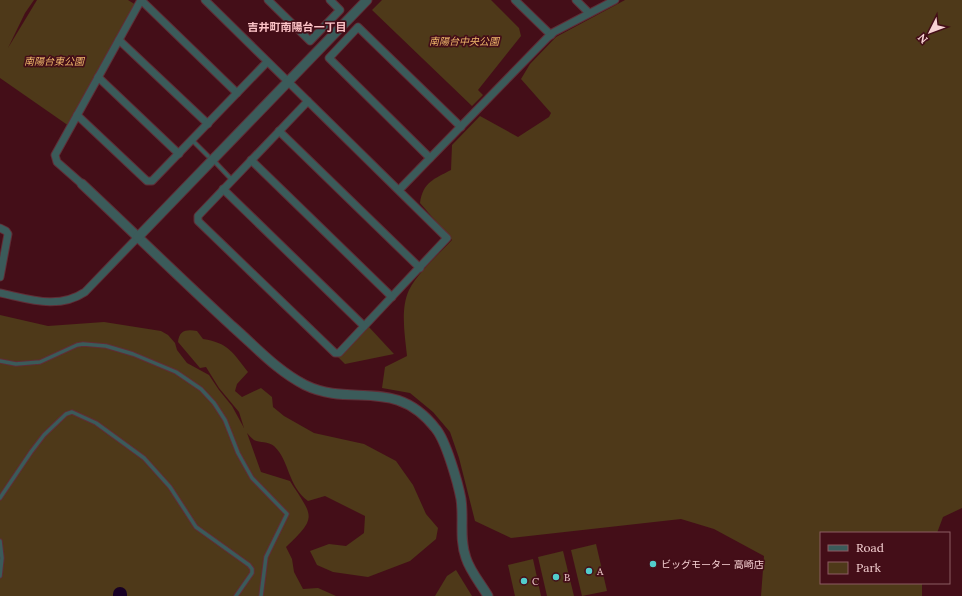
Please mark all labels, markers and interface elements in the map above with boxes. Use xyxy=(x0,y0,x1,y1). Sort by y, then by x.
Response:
north arrow xyxy=(910,12,950,52)
district label: 吉井町南陽台一丁目 xyxy=(248,20,347,34)
text: N xyxy=(914,30,931,47)
park label: 南陽台中央公園 xyxy=(429,35,501,48)
park label: 南陽台東公園 xyxy=(24,55,86,68)
legend xyxy=(820,532,950,584)
text: Road xyxy=(856,540,884,555)
place label: ビッグモーター 高崎店 xyxy=(661,558,764,571)
marker: ビッグモーター 高崎店 xyxy=(648,559,658,569)
text: Park xyxy=(856,560,882,575)
place label: A xyxy=(596,565,604,578)
marker: A xyxy=(584,566,594,576)
place label: B xyxy=(564,571,570,584)
marker: B xyxy=(551,572,561,582)
place label: C xyxy=(532,575,539,588)
marker: C xyxy=(519,576,529,586)

